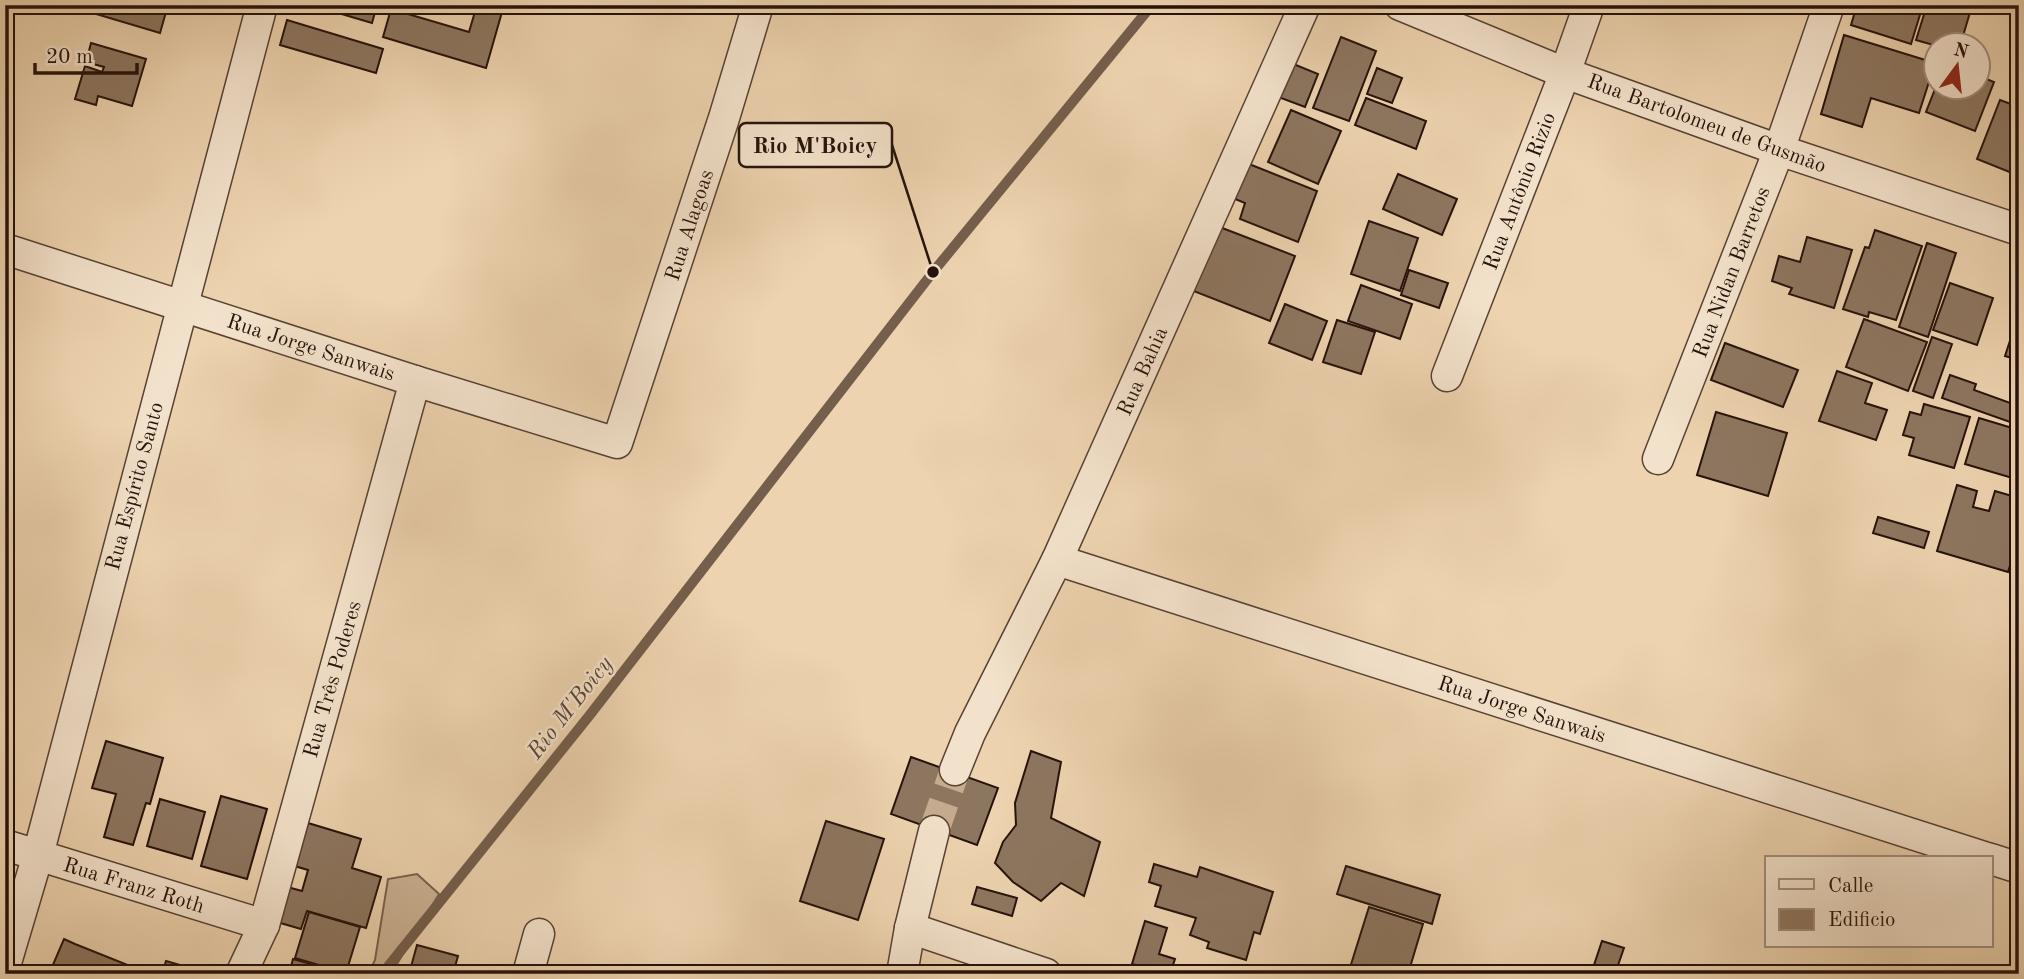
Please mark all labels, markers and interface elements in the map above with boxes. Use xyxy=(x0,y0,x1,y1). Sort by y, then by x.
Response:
scale bar xyxy=(35,32,136,76)
north arrow xyxy=(1923,32,1993,102)
text: N xyxy=(1951,41,1971,63)
text: 20 m xyxy=(46,47,93,68)
street label: Rua Bartolomeu de Gusmão xyxy=(1584,71,1829,177)
street label: Rua Antônio Rizio xyxy=(1481,110,1560,273)
callout: Rio M'Boicy xyxy=(739,123,892,167)
text: Rio M'Boicy xyxy=(752,135,878,158)
street label: Rua Alagoas xyxy=(663,167,718,284)
street label: Rua Nidan Barretos xyxy=(1690,184,1775,361)
street label: Rua Jorge Sanwais xyxy=(224,311,397,385)
street label: Rua Bahia xyxy=(1114,324,1172,419)
street label: Rua Espírito Santo xyxy=(103,400,168,573)
street label: Rua Três Poderes xyxy=(301,598,366,760)
water label: Rio M'Boicy xyxy=(523,652,618,765)
street label: Rua Jorge Sanwais xyxy=(1435,673,1608,747)
street label: Rua Franz Roth xyxy=(61,855,207,918)
legend xyxy=(1765,856,1993,948)
text: Calle xyxy=(1828,876,1873,897)
text: Edificio xyxy=(1828,910,1896,931)

